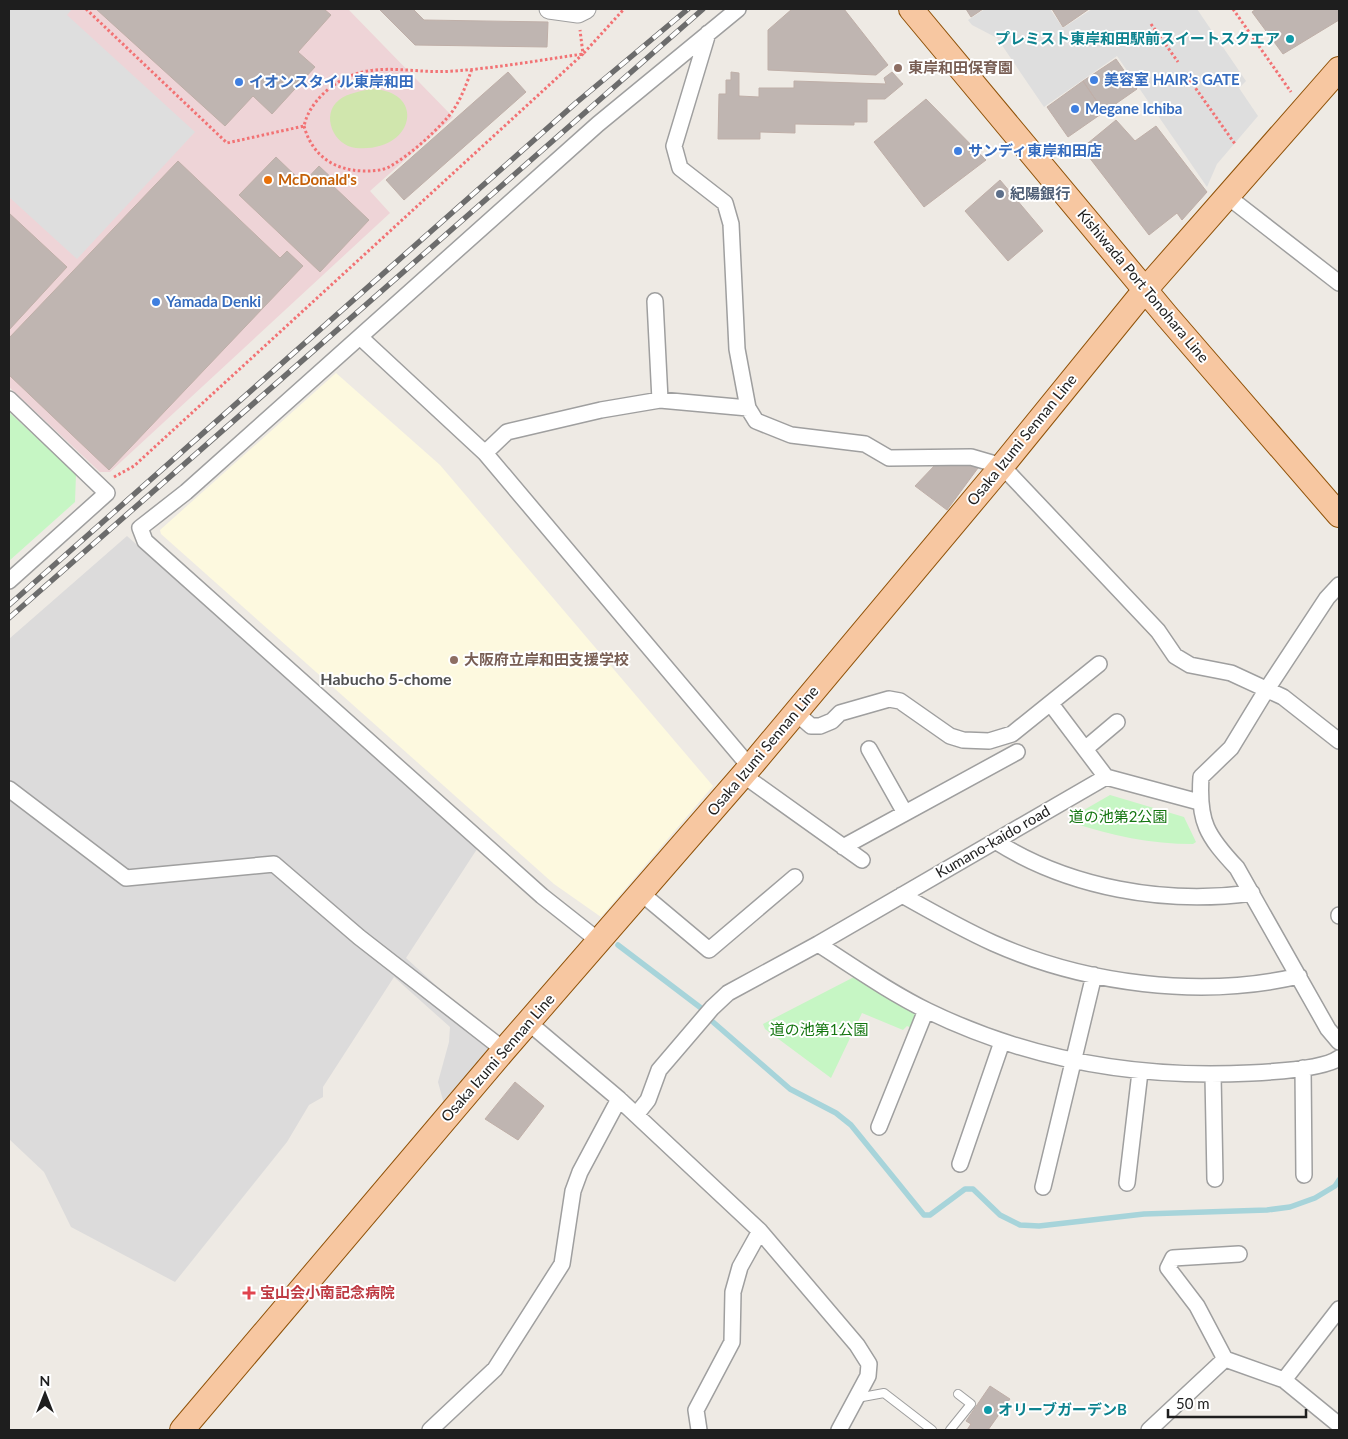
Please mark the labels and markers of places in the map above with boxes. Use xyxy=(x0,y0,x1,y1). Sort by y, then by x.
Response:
place label: プレミスト東岸和田駅前スイートスクエア xyxy=(995,29,1280,47)
marker: プレミスト東岸和田駅前スイートスクエア xyxy=(1284,33,1296,45)
place label: 東岸和田保育園 xyxy=(908,58,1013,76)
marker: 東岸和田保育園 xyxy=(892,62,904,74)
place label: 美容室 HAIR’s GATE xyxy=(1104,70,1240,88)
place label: イオンスタイル東岸和田 xyxy=(249,72,414,90)
marker: 美容室 HAIR’s GATE xyxy=(1088,74,1100,86)
marker: イオンスタイル東岸和田 xyxy=(233,76,245,88)
place label: Megane Ichiba xyxy=(1085,99,1182,117)
marker: Megane Ichiba xyxy=(1069,103,1081,115)
place label: サンディ東岸和田店 xyxy=(968,141,1102,159)
marker: サンディ東岸和田店 xyxy=(952,145,964,157)
place label: McDonald's xyxy=(278,170,357,188)
marker: McDonald's xyxy=(262,174,274,186)
place label: 紀陽銀行 xyxy=(1010,184,1070,202)
marker: 紀陽銀行 xyxy=(994,188,1006,200)
place label: Yamada Denki xyxy=(165,292,261,310)
marker: Yamada Denki xyxy=(150,296,162,308)
place label: 大阪府立岸和田支援学校 xyxy=(464,650,629,668)
marker: 大阪府立岸和田支援学校 xyxy=(448,654,460,666)
place label: 宝山会小南記念病院 xyxy=(260,1283,395,1301)
marker: 宝山会小南記念病院 xyxy=(242,1286,256,1300)
place label: オリーブガーデンB xyxy=(998,1400,1127,1418)
marker: オリーブガーデンB xyxy=(982,1404,994,1416)

